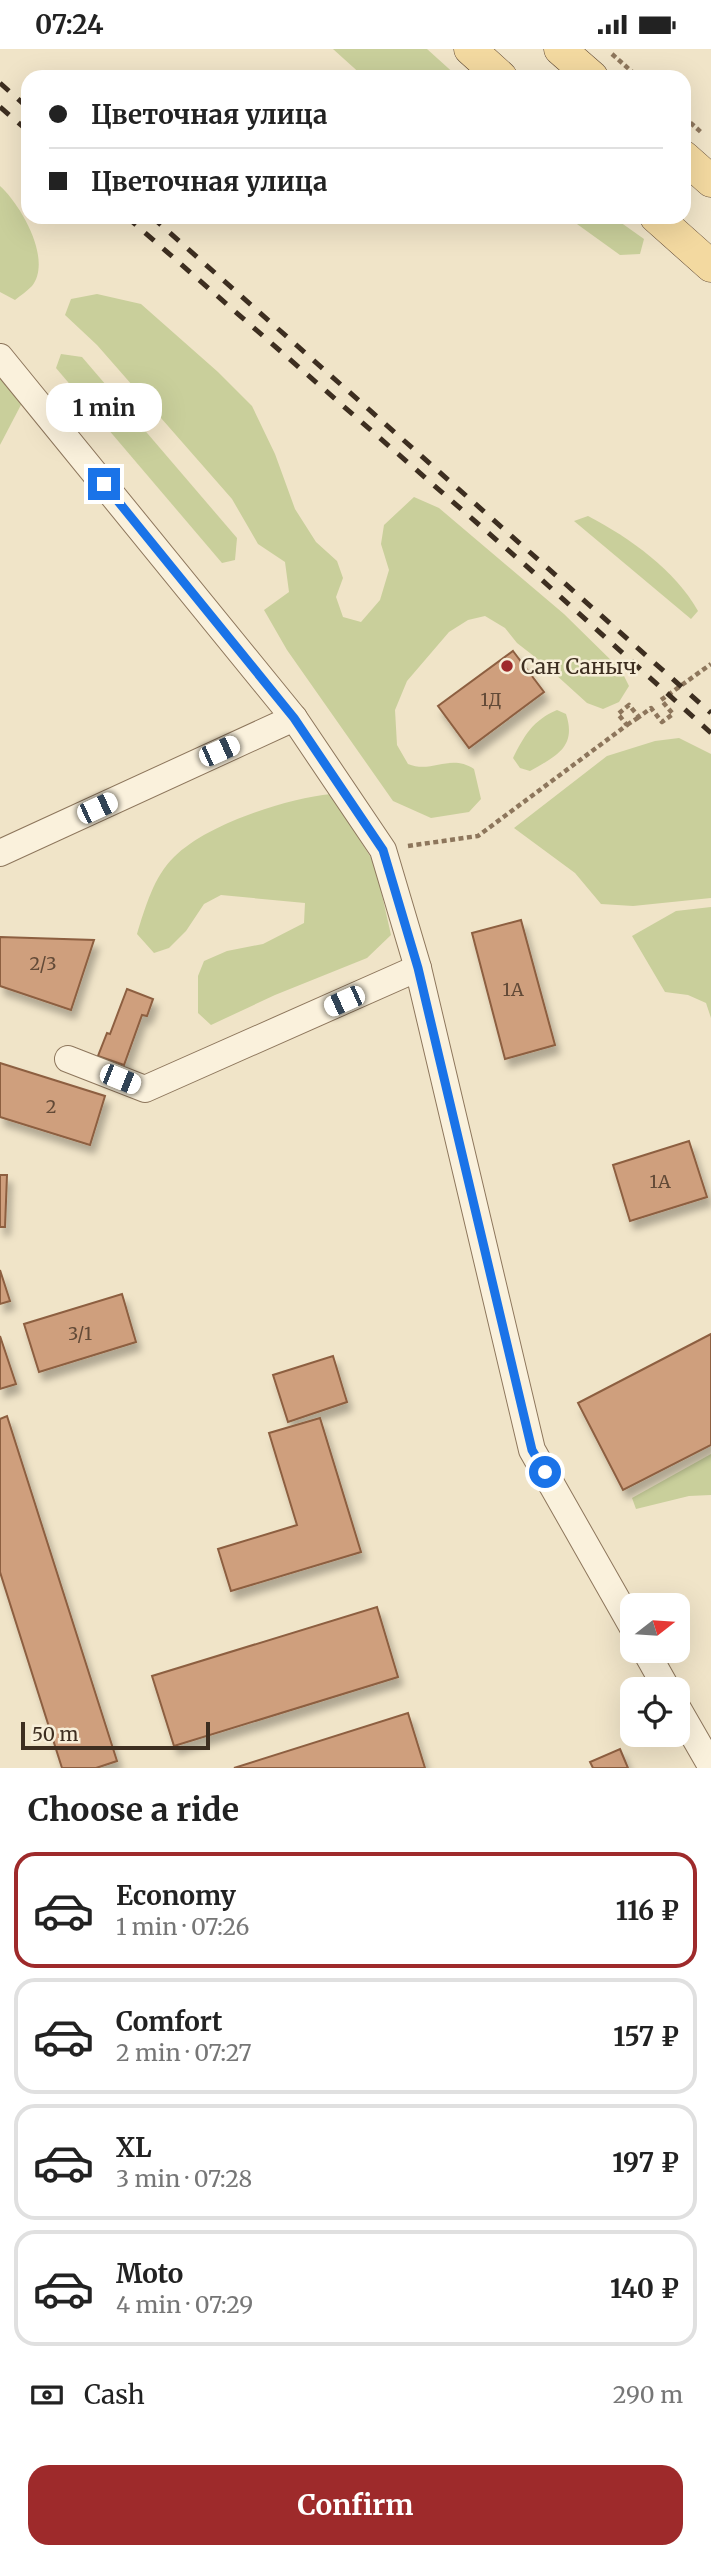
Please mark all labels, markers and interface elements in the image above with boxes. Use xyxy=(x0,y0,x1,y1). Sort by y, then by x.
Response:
text: 07:24 xyxy=(35,8,104,41)
text: Цветочная улица xyxy=(91,98,328,131)
text: Цветочная улица xyxy=(91,165,328,198)
callout: 1 min xyxy=(46,383,162,431)
text: 1 min xyxy=(73,393,135,422)
route end xyxy=(88,468,120,500)
place label: Сан Саныч xyxy=(521,653,636,680)
marker: Сан Саныч xyxy=(499,658,515,674)
house number: 1Д xyxy=(480,688,502,711)
car xyxy=(196,733,243,769)
car xyxy=(74,790,121,826)
house number: 2/3 xyxy=(29,952,57,975)
house number: 1А xyxy=(502,978,524,1001)
car xyxy=(321,983,368,1019)
car xyxy=(97,1061,144,1097)
house number: 2 xyxy=(46,1095,56,1118)
house number: 1А xyxy=(649,1170,671,1193)
house number: 3/1 xyxy=(68,1322,92,1345)
route start xyxy=(529,1456,561,1488)
north arrow xyxy=(620,1593,690,1663)
map controls xyxy=(620,1593,690,1747)
button: locate xyxy=(620,1677,690,1747)
scale bar xyxy=(21,1719,210,1751)
text: 50 m xyxy=(32,1722,78,1746)
text: Choose a ride xyxy=(28,1790,239,1830)
icon: car xyxy=(32,1879,95,1942)
text: Economy xyxy=(116,1879,236,1912)
text: 116 ₽ xyxy=(616,1894,679,1927)
text: 1 min · 07:26 xyxy=(116,1912,250,1941)
icon: car xyxy=(32,2005,95,2068)
text: Comfort xyxy=(116,2005,222,2038)
text: 157 ₽ xyxy=(613,2020,679,2053)
text: 2 min · 07:27 xyxy=(116,2038,252,2067)
icon: car xyxy=(32,2131,95,2194)
text: XL xyxy=(116,2131,152,2164)
text: 197 ₽ xyxy=(612,2146,679,2179)
text: 3 min · 07:28 xyxy=(116,2164,252,2193)
icon: car xyxy=(32,2257,95,2320)
text: Moto xyxy=(116,2257,183,2290)
text: 140 ₽ xyxy=(610,2272,679,2305)
text: 4 min · 07:29 xyxy=(116,2290,253,2319)
icon: cash xyxy=(28,2376,66,2414)
text: Cash xyxy=(84,2378,145,2411)
text: 290 m xyxy=(613,2380,683,2409)
button: Confirm xyxy=(28,2465,683,2545)

